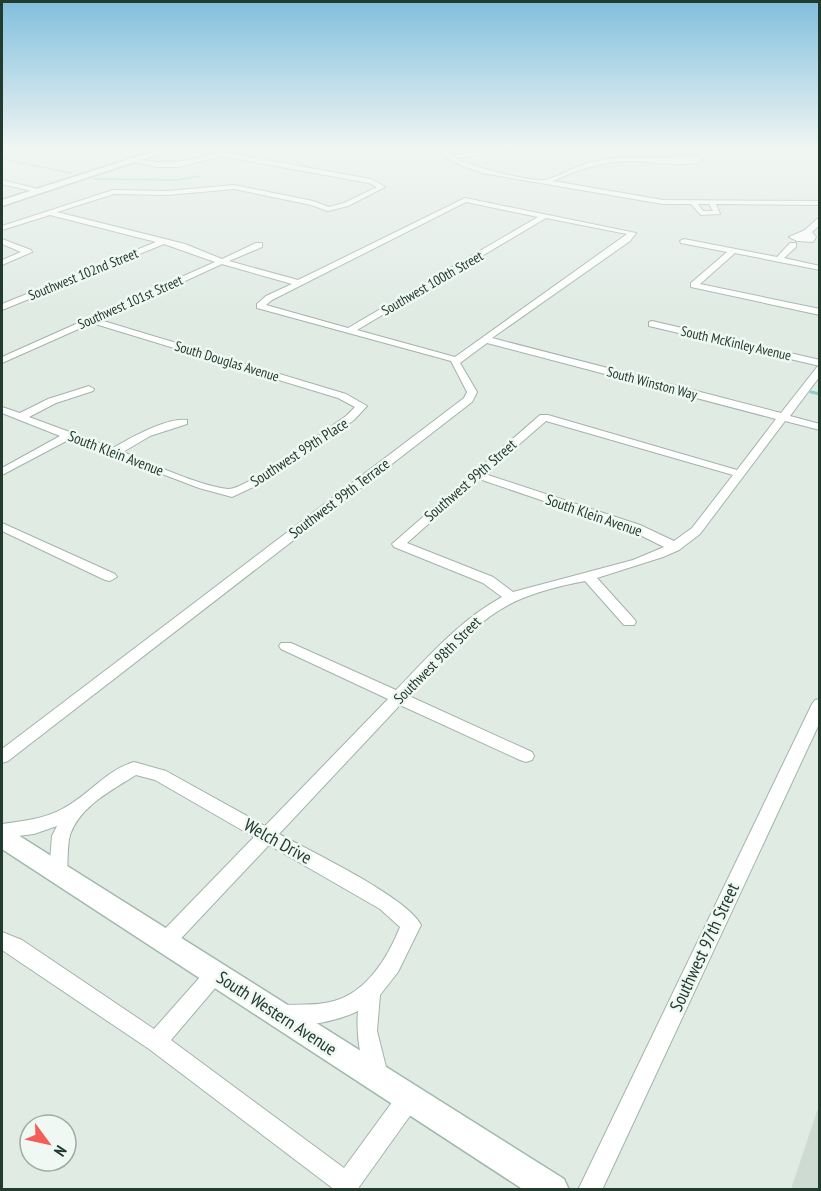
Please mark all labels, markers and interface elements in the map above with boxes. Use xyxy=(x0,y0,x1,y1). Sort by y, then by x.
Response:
street label: Southwest 102nd Street xyxy=(26,244,141,304)
street label: Southwest 100th Street xyxy=(378,247,486,319)
street label: Southwest 101st Street xyxy=(75,271,185,333)
street label: South McKinley Avenue xyxy=(679,322,793,364)
street label: South Douglas Avenue xyxy=(173,337,282,385)
street label: South Winston Way xyxy=(605,362,700,404)
street label: Southwest 99th Place xyxy=(247,413,351,491)
street label: South Klein Avenue xyxy=(65,426,167,480)
street label: Southwest 99th Street xyxy=(420,435,520,525)
street label: Southwest 99th Terrace xyxy=(285,454,393,542)
street label: South Klein Avenue xyxy=(543,490,645,540)
street label: Southwest 98th Street xyxy=(389,612,485,708)
street label: Welch Drive xyxy=(240,813,316,869)
street label: Southwest 97th Street xyxy=(664,879,744,1015)
street label: South Western Avenue xyxy=(213,966,341,1060)
north arrow xyxy=(18,1113,78,1173)
text: N xyxy=(50,1142,71,1160)

